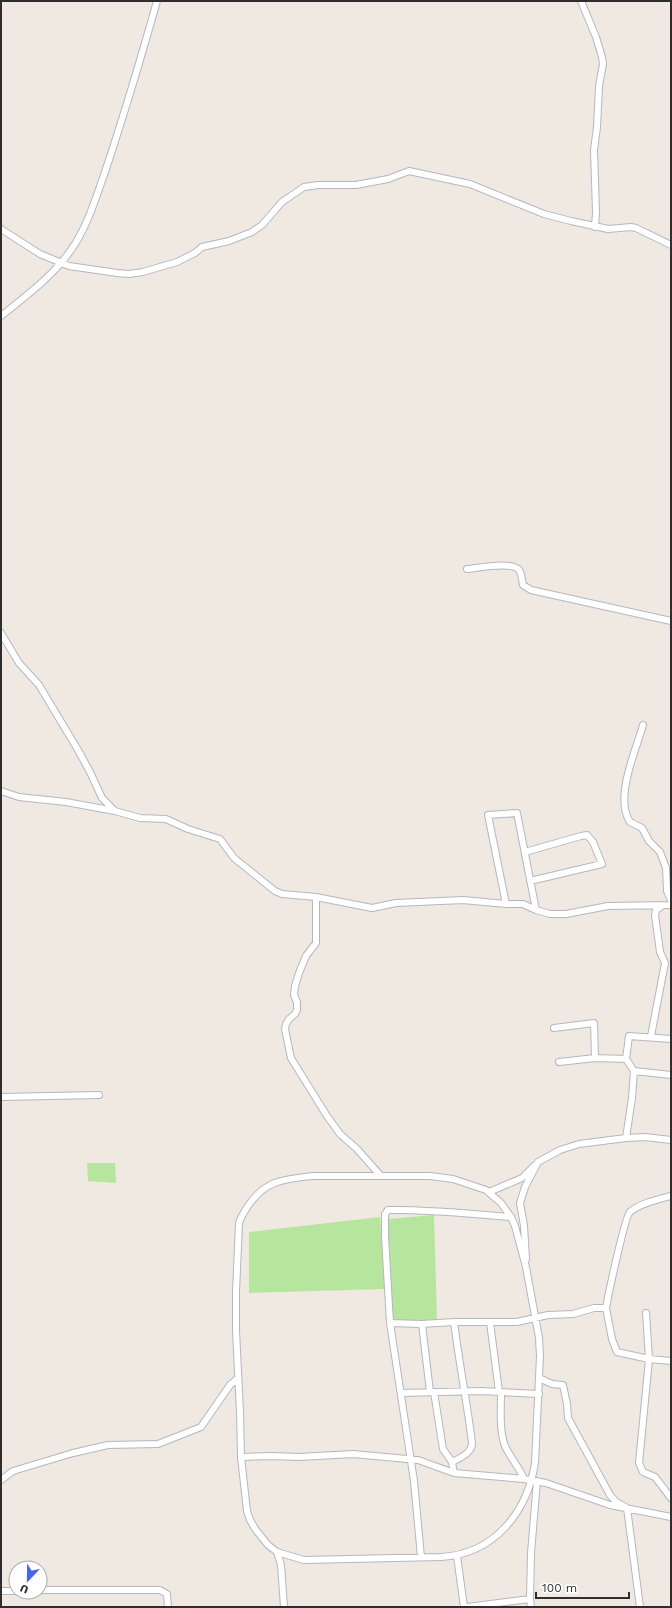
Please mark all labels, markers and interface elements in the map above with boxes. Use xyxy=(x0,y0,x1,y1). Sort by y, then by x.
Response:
north arrow xyxy=(8,1560,48,1600)
scale bar xyxy=(536,1574,629,1600)
text: U xyxy=(18,1581,30,1596)
text: 100 m xyxy=(542,1581,577,1595)

